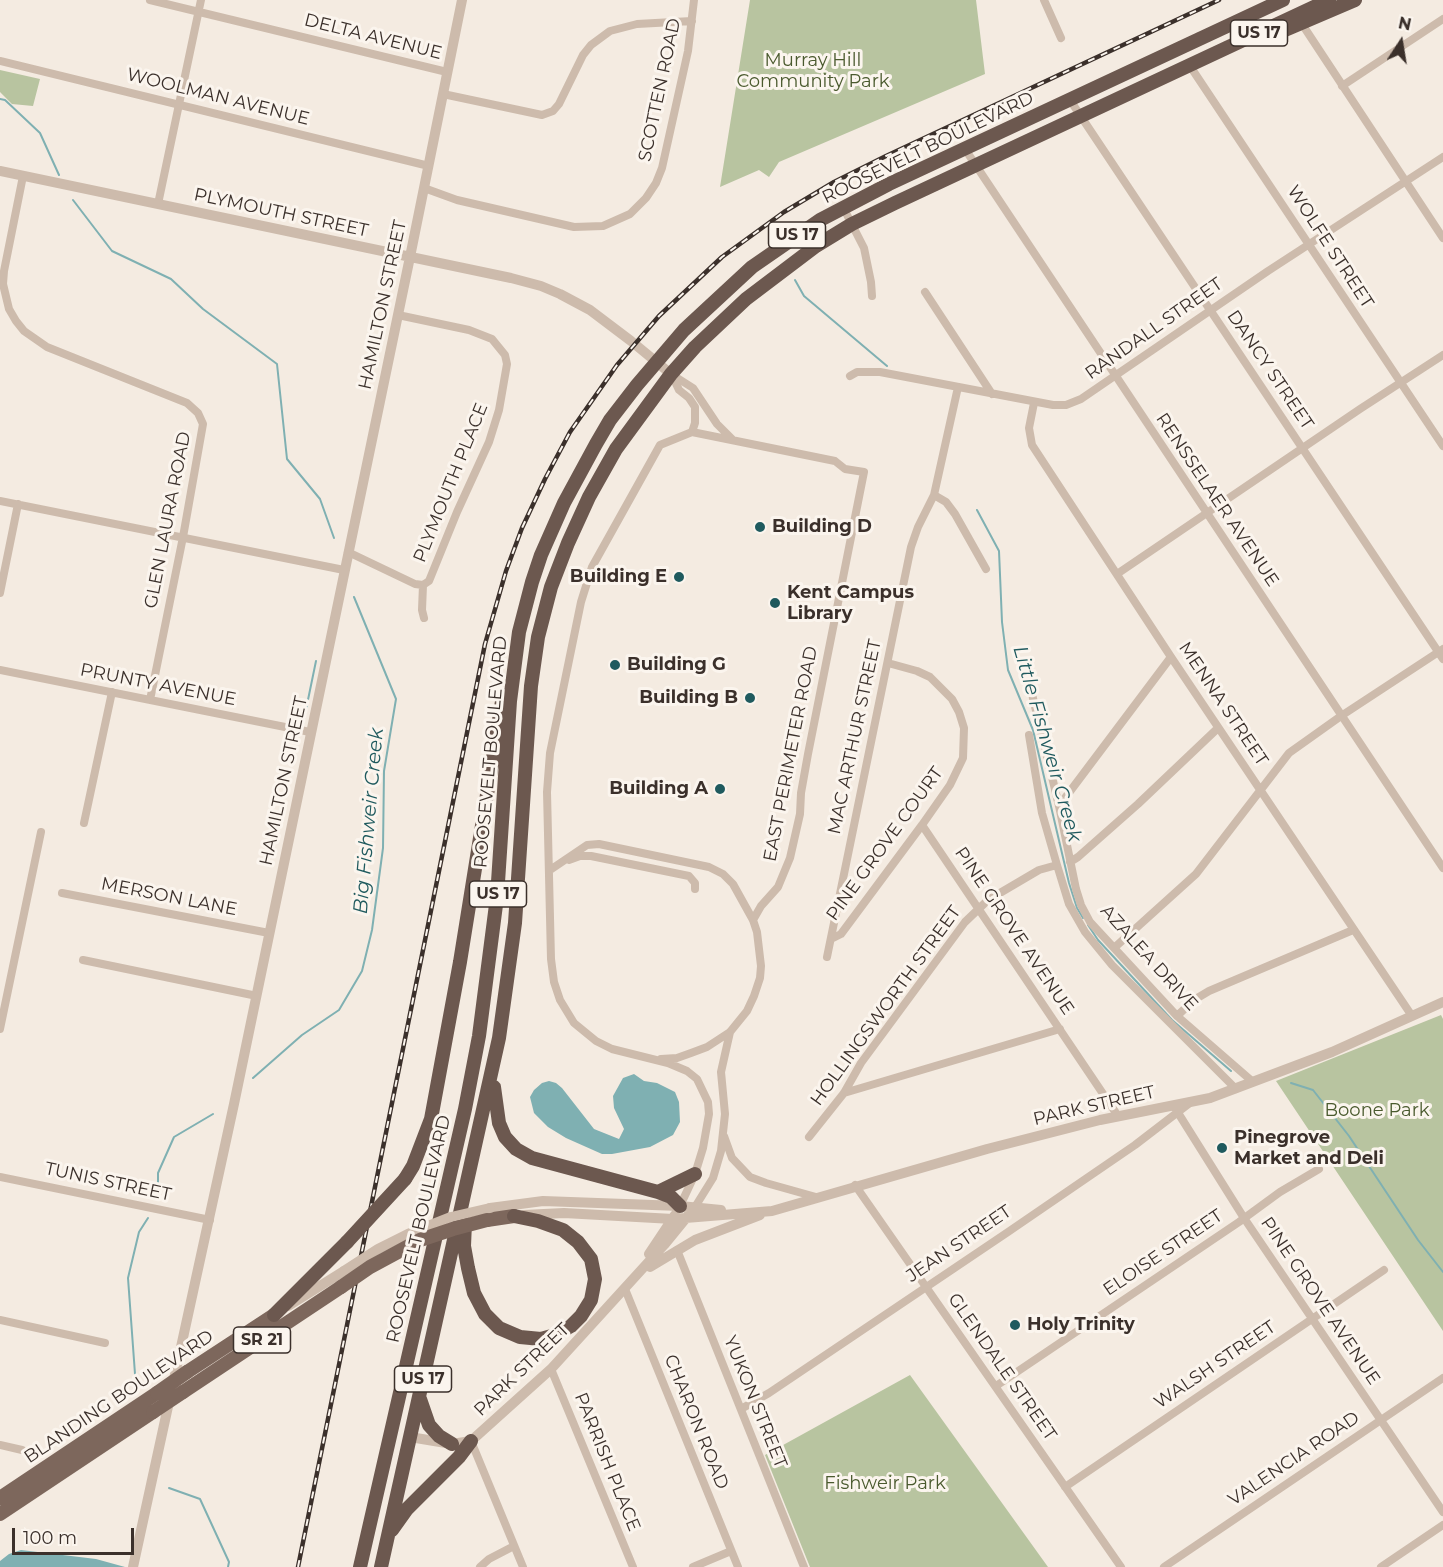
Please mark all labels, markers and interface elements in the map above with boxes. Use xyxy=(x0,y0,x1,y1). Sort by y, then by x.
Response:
street label: DELTA AVENUE xyxy=(302,9,444,65)
north arrow xyxy=(1371,12,1431,72)
text: N xyxy=(1397,13,1413,35)
street label: SCOTTEN ROAD xyxy=(634,16,686,164)
road number: US 17 xyxy=(1230,20,1288,46)
park label: Murray Hill Community Park xyxy=(736,50,890,92)
street label: WOOLMAN AVENUE xyxy=(124,64,312,130)
street label: ROOSEVELT BOULEVARD xyxy=(819,87,1037,209)
street label: WOLFE STREET xyxy=(1282,182,1378,312)
street label: PLYMOUTH STREET xyxy=(192,184,370,242)
street label: HAMILTON STREET xyxy=(354,218,412,392)
road number: US 17 xyxy=(768,222,826,248)
street label: RANDALL STREET xyxy=(1081,273,1227,385)
street label: DANCY STREET xyxy=(1222,306,1318,434)
street label: PLYMOUTH PLACE xyxy=(409,400,493,566)
street label: RENSSELAER AVENUE xyxy=(1151,409,1283,591)
street label: GLEN LAURA ROAD xyxy=(140,430,196,610)
place label: Building D xyxy=(772,516,872,538)
marker: Building D xyxy=(753,520,767,534)
place label: Building E xyxy=(570,566,667,588)
marker: Building E xyxy=(672,570,686,584)
place label: Kent Campus Library xyxy=(787,582,914,624)
marker: Kent Campus Library xyxy=(768,596,782,610)
street label: ROOSEVELT BOULEVARD xyxy=(470,635,512,869)
street label: MAC ARTHUR STREET xyxy=(824,638,886,836)
street label: MENNA STREET xyxy=(1174,638,1272,770)
water label: Little Fishweir Creek xyxy=(1007,643,1087,845)
street label: EAST PERIMETER ROAD xyxy=(759,644,823,864)
place label: Building G xyxy=(627,654,726,676)
marker: Building G xyxy=(608,658,622,672)
street label: PRUNTY AVENUE xyxy=(78,659,238,711)
place label: Building B xyxy=(639,687,738,709)
marker: Building B xyxy=(743,691,757,705)
street label: HAMILTON STREET xyxy=(255,694,313,868)
water label: Big Fishweir Creek xyxy=(349,727,389,915)
street label: PINE GROVE COURT xyxy=(822,763,948,925)
place label: Building A xyxy=(609,778,708,800)
marker: Building A xyxy=(713,782,727,796)
street label: PINE GROVE AVENUE xyxy=(950,843,1078,1019)
street label: MERSON LANE xyxy=(99,873,239,921)
road number: US 17 xyxy=(470,881,526,907)
street label: AZALEA DRIVE xyxy=(1096,901,1202,1015)
street label: HOLLINGSWORTH STREET xyxy=(806,902,966,1110)
street label: PARK STREET xyxy=(1031,1082,1157,1130)
park label: Boone Park xyxy=(1324,1100,1430,1122)
street label: ROOSEVELT BOULEVARD xyxy=(382,1113,456,1345)
place label: Pinegrove Market and Deli xyxy=(1234,1127,1384,1170)
marker: Pinegrove Market and Deli xyxy=(1215,1141,1229,1155)
street label: TUNIS STREET xyxy=(43,1158,173,1206)
street label: JEAN STREET xyxy=(902,1201,1016,1287)
street label: ELOISE STREET xyxy=(1099,1205,1227,1301)
street label: PINE GROVE AVENUE xyxy=(1256,1213,1384,1389)
street label: GLENDALE STREET xyxy=(943,1289,1061,1445)
place label: Holy Trinity xyxy=(1027,1314,1135,1336)
street label: WALSH STREET xyxy=(1150,1316,1280,1414)
marker: Holy Trinity xyxy=(1008,1318,1022,1332)
street label: PARK STREET xyxy=(470,1319,574,1421)
street label: BLANDING BOULEVARD xyxy=(20,1326,218,1468)
road number: SR 21 xyxy=(234,1327,290,1353)
street label: YUKON STREET xyxy=(719,1333,791,1471)
street label: CHARON ROAD xyxy=(659,1351,733,1493)
road number: US 17 xyxy=(394,1366,452,1392)
street label: PARRISH PLACE xyxy=(569,1389,645,1535)
street label: VALENCIA ROAD xyxy=(1224,1407,1364,1511)
park label: Fishweir Park xyxy=(824,1473,946,1495)
scale bar xyxy=(15,1516,136,1554)
text: 100 m xyxy=(23,1527,77,1549)

